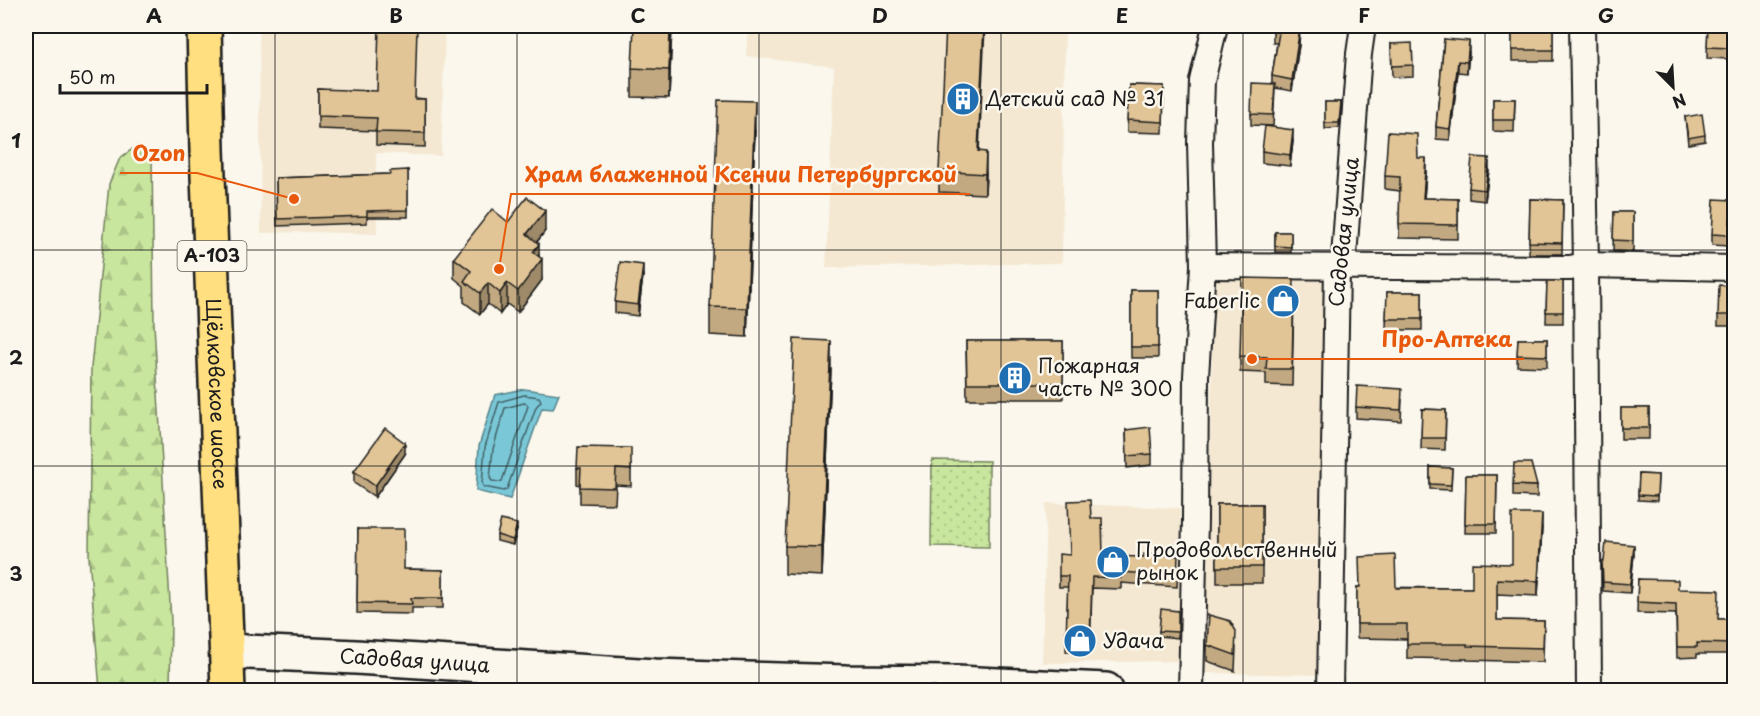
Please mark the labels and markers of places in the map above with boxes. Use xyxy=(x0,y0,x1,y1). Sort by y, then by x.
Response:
building icon: Детский сад № 31 xyxy=(945,81,981,117)
place label: Детский сад № 31 xyxy=(985,83,1164,113)
callout: Ozon xyxy=(120,134,197,173)
callout: Храм блаженной Ксении Петербургской xyxy=(511,155,970,194)
shop icon: Faberlic xyxy=(1265,283,1301,319)
place label: Faberlic xyxy=(1183,285,1260,315)
callout: Про-Аптека xyxy=(1370,320,1524,359)
place label: Пожарная часть № 300 xyxy=(1038,350,1172,403)
building icon: Пожарная часть № 300 xyxy=(997,360,1033,396)
place label: Продовольственный рынок xyxy=(1136,534,1338,587)
shop icon: Продовольственный рынок xyxy=(1095,544,1131,580)
shop icon: Удача xyxy=(1062,623,1098,659)
place label: Удача xyxy=(1103,625,1164,655)

